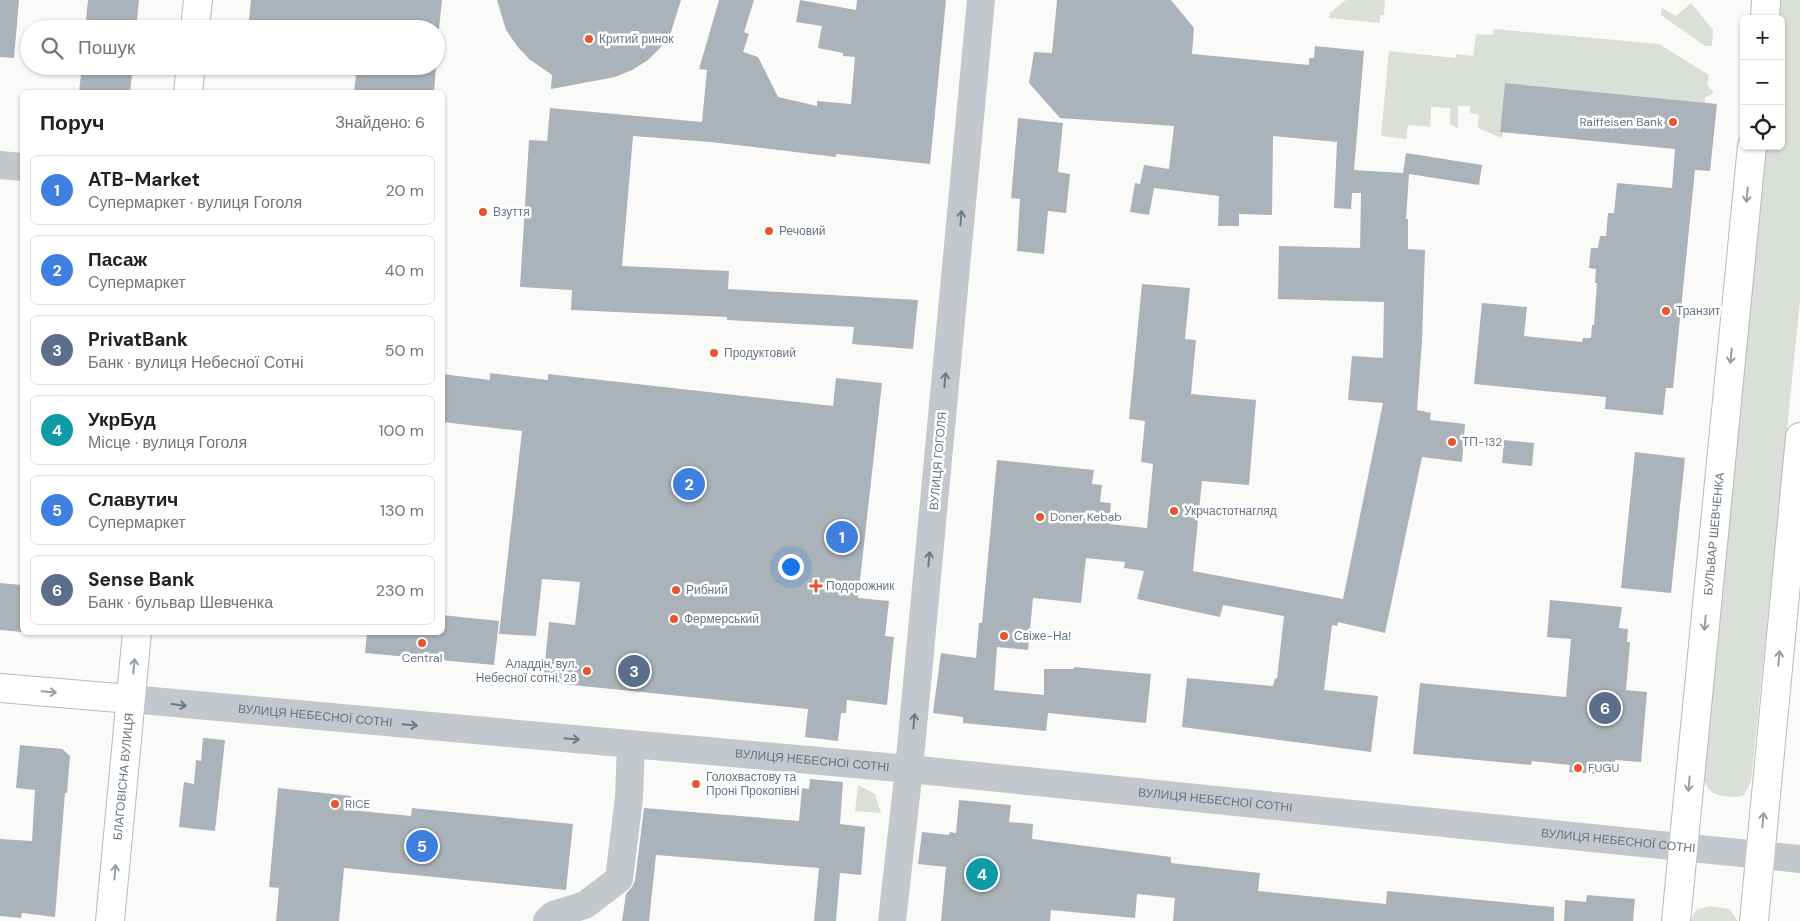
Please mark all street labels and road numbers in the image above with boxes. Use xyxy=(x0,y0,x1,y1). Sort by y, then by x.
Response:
street label: ВУЛИЦЯ ГОГОЛЯ xyxy=(926,411,950,511)
street label: БУЛЬВАР ШЕВЧЕНКА xyxy=(1700,472,1728,596)
street label: ВУЛИЦЯ НЕБЕСНОЇ СОТНІ xyxy=(237,701,393,731)
street label: БЛАГОВІСНА ВУЛИЦЯ xyxy=(110,712,137,841)
street label: ВУЛИЦЯ НЕБЕСНОЇ СОТНІ xyxy=(734,745,890,775)
street label: ВУЛИЦЯ НЕБЕСНОЇ СОТНІ xyxy=(1137,784,1293,816)
street label: ВУЛИЦЯ НЕБЕСНОЇ СОТНІ xyxy=(1540,825,1696,856)

